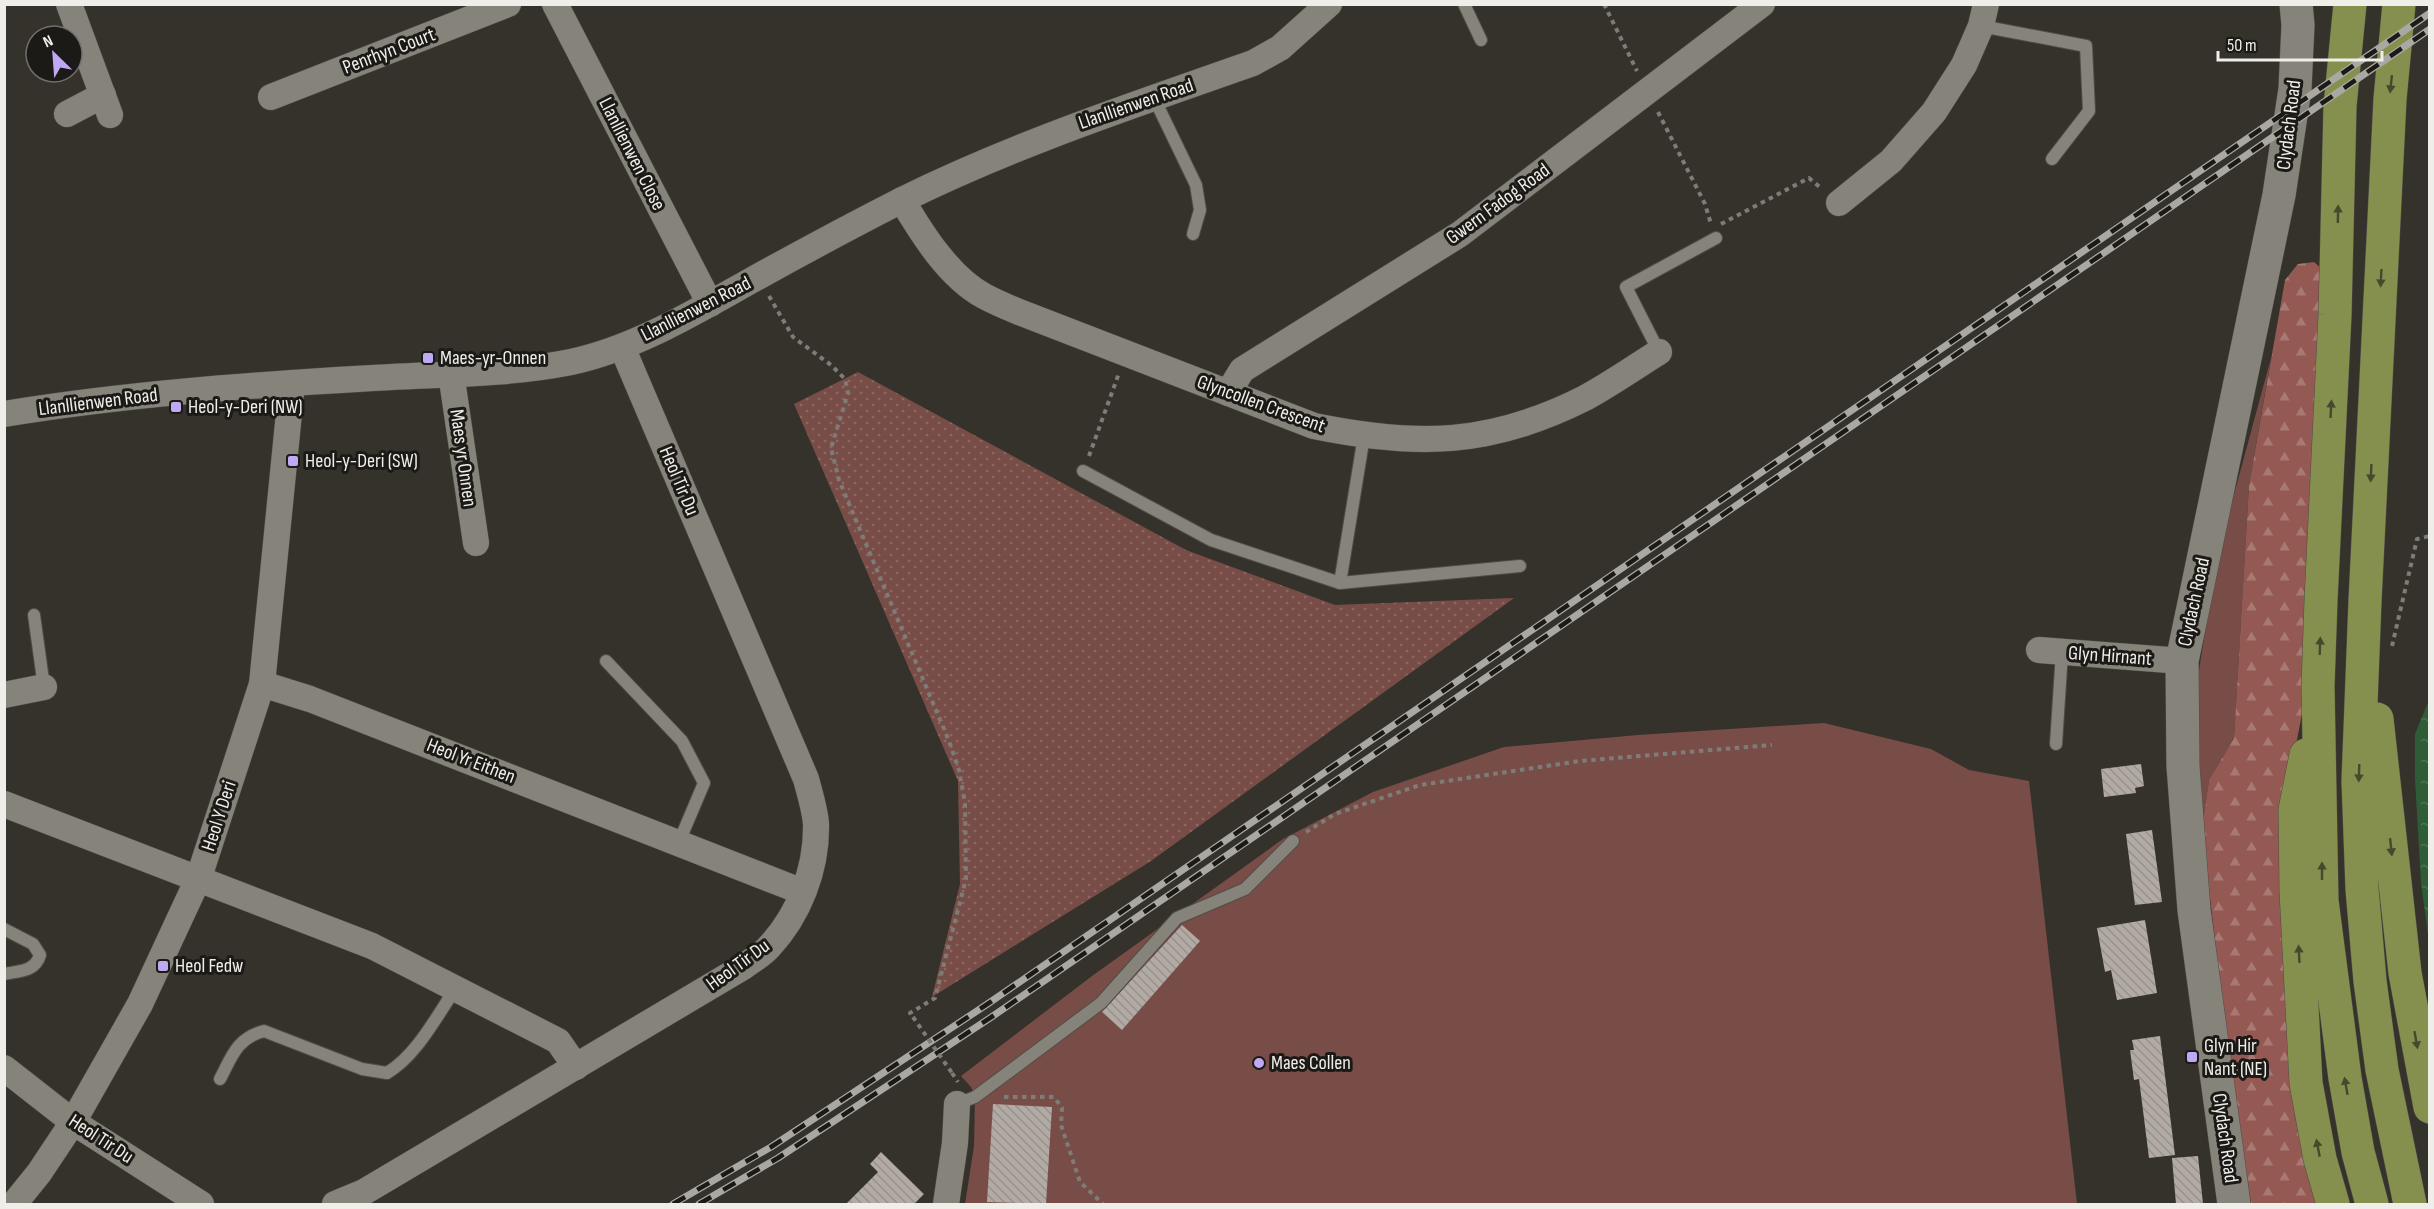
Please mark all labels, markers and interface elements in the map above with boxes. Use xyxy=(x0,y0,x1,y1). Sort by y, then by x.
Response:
street label: Penrhyn Court xyxy=(339,22,439,80)
north arrow xyxy=(24,24,84,84)
scale bar xyxy=(2218,24,2382,62)
text: N xyxy=(40,31,56,52)
text: 50 m xyxy=(2227,35,2257,56)
street label: Llanllienwen Road xyxy=(1075,73,1197,135)
one-way arrow xyxy=(2386,74,2396,93)
street label: Clydach Road xyxy=(2272,79,2306,171)
street label: Llanllienwen Close xyxy=(593,94,671,214)
street label: Gwern Fadog Road xyxy=(1441,158,1555,250)
one-way arrow xyxy=(2333,205,2342,224)
one-way arrow xyxy=(2376,269,2385,288)
street label: Llanllienwen Road xyxy=(637,271,755,347)
place label: Maes-yr-Onnen xyxy=(440,346,546,370)
marker: Maes-yr-Onnen xyxy=(421,351,435,365)
street label: Glyncollen Crescent xyxy=(1194,370,1328,438)
street label: Llanllienwen Road xyxy=(37,383,159,421)
place label: Heol-y-Deri (NW) xyxy=(188,395,303,419)
marker: Heol-y-Deri (NW) xyxy=(169,400,183,414)
one-way arrow xyxy=(2326,400,2335,419)
street label: Maes yr Onnen xyxy=(444,408,482,508)
street label: Heol Tir Du xyxy=(654,443,704,519)
place label: Heol-y-Deri (SW) xyxy=(305,449,418,473)
marker: Heol-y-Deri (SW) xyxy=(286,454,300,468)
one-way arrow xyxy=(2366,464,2375,483)
street label: Clydach Road xyxy=(2173,555,2215,649)
one-way arrow xyxy=(2315,636,2324,655)
street label: Glyn Hirnant xyxy=(2067,641,2153,671)
street label: Heol Yr Eithen xyxy=(423,733,519,789)
one-way arrow xyxy=(2354,763,2363,782)
street label: Heol Y Deri xyxy=(196,778,242,854)
one-way arrow xyxy=(2386,837,2396,856)
one-way arrow xyxy=(2317,862,2327,881)
street label: Heol Tir Du xyxy=(702,934,774,996)
one-way arrow xyxy=(2295,945,2304,964)
place label: Heol Fedw xyxy=(175,954,243,978)
marker: Heol Fedw xyxy=(156,959,170,973)
one-way arrow xyxy=(2412,1031,2421,1050)
place label: Glyn Hir Nant (NE) xyxy=(2204,1034,2267,1081)
marker: Glyn Hir Nant (NE) xyxy=(2185,1050,2199,1064)
place label: Maes Collen xyxy=(1271,1051,1351,1075)
marker: Maes Collen xyxy=(1252,1056,1266,1070)
one-way arrow xyxy=(2341,1076,2350,1095)
street label: Clydach Road xyxy=(2207,1092,2243,1184)
street label: Heol Tir Du xyxy=(64,1109,138,1169)
one-way arrow xyxy=(2313,1138,2322,1157)

